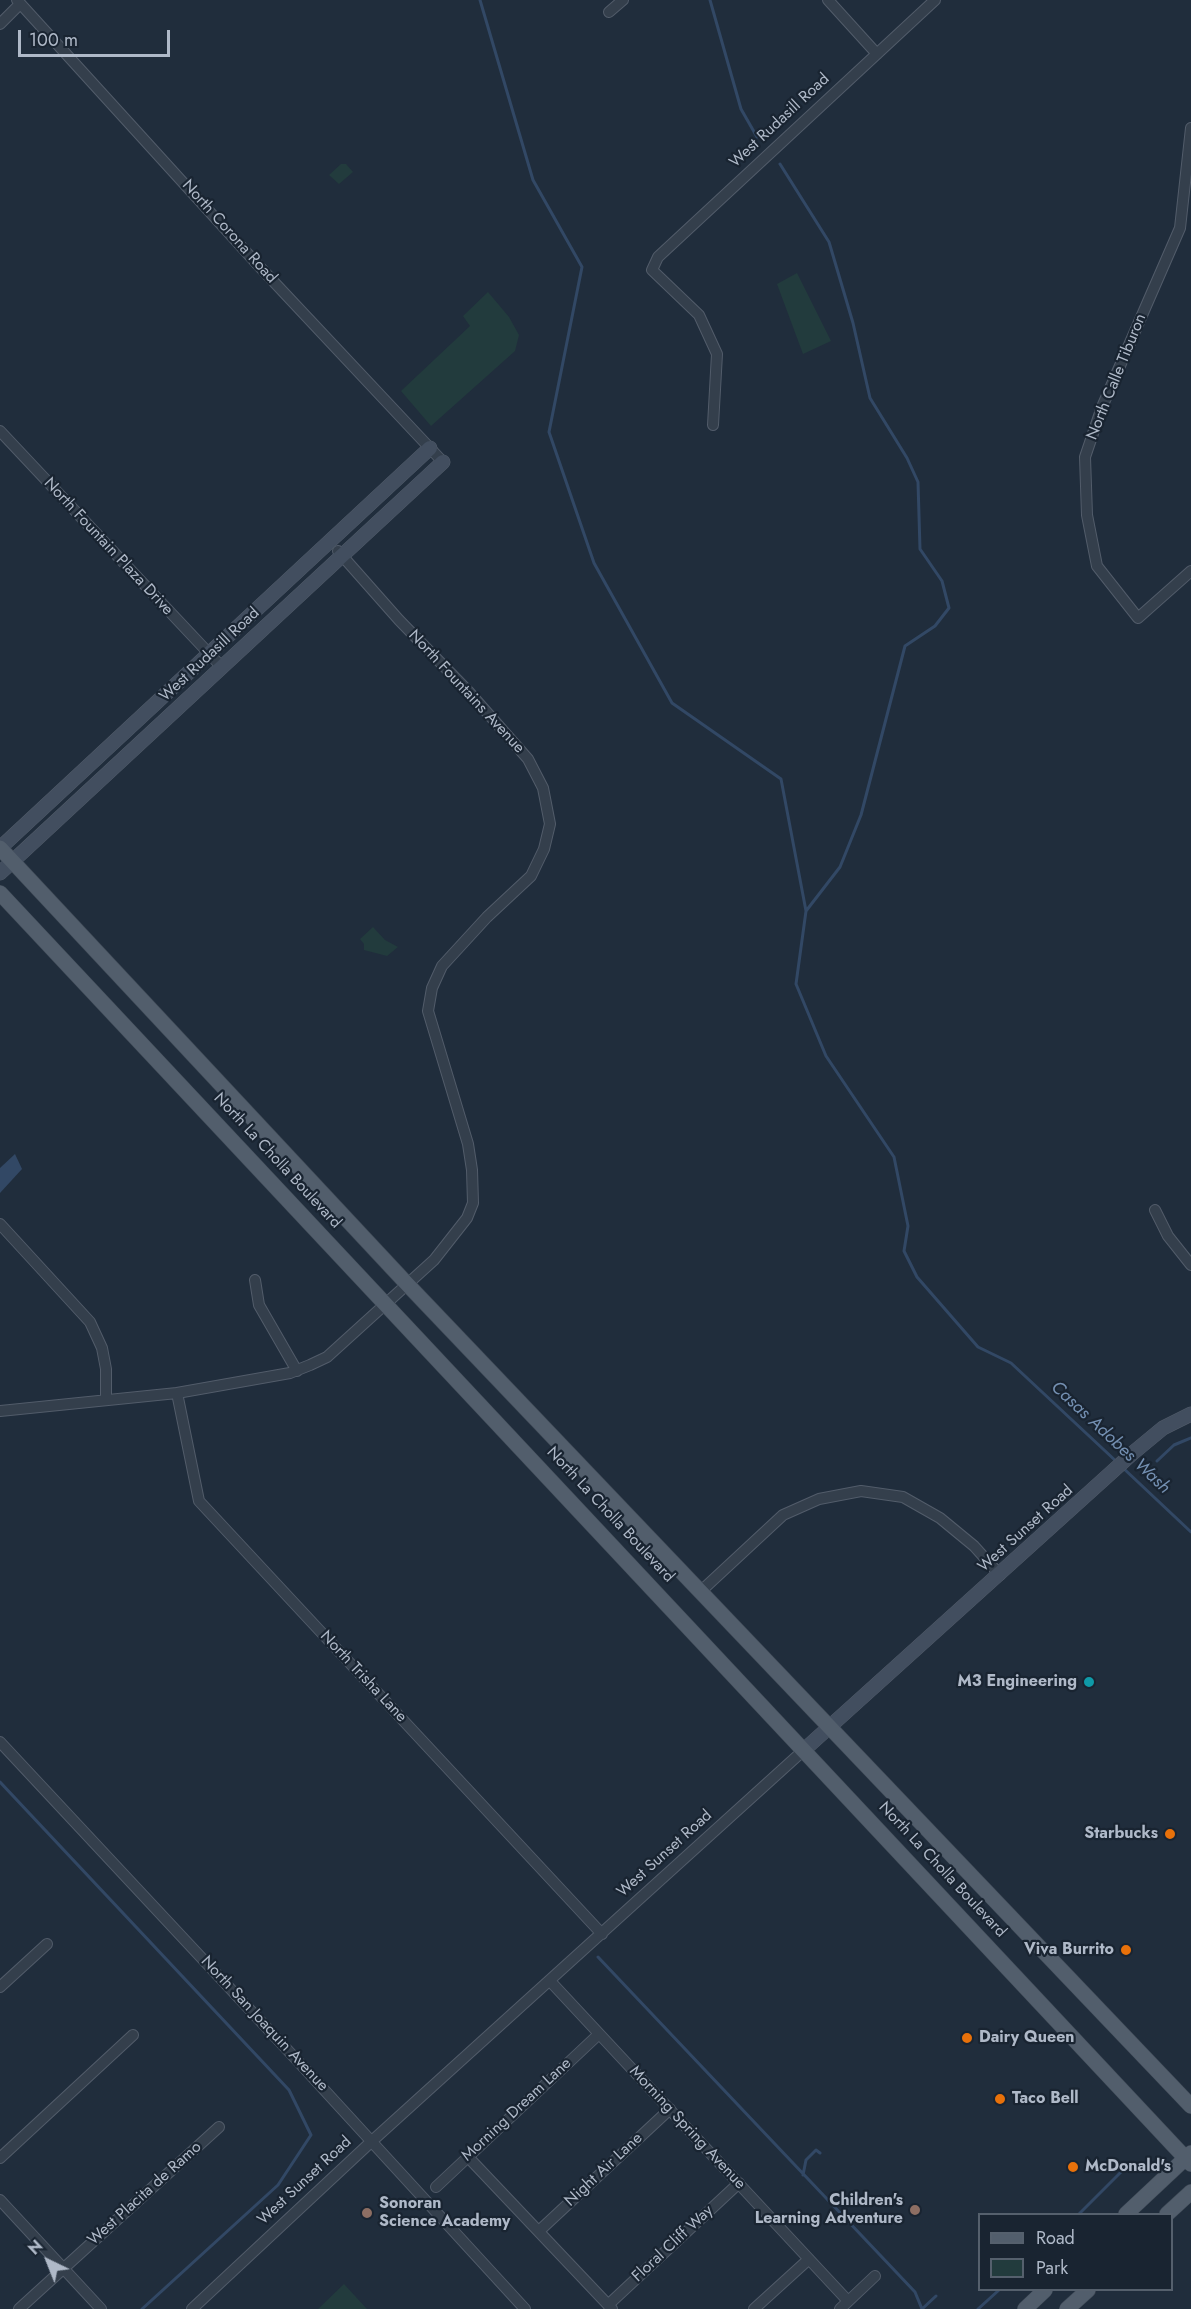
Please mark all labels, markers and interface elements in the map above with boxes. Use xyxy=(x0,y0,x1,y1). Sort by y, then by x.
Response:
scale bar xyxy=(21,18,172,56)
text: 100 m xyxy=(29,27,78,53)
street label: West Rudasill Road xyxy=(726,70,834,172)
street label: North Corona Road xyxy=(177,176,281,288)
street label: North Calle Tiburon xyxy=(1083,311,1151,443)
street label: North Fountain Plaza Drive xyxy=(39,474,177,620)
street label: West Rudasill Road xyxy=(156,604,264,706)
street label: North Fountains Avenue xyxy=(404,626,528,758)
street label: North La Cholla Boulevard xyxy=(209,1089,345,1233)
water label: Casas Adobes Wash xyxy=(1046,1377,1174,1499)
street label: North La Cholla Boulevard xyxy=(542,1443,678,1587)
street label: West Sunset Road xyxy=(975,1481,1077,1577)
street label: North Trisha Lane xyxy=(316,1627,410,1727)
place label: M3 Engineering xyxy=(957,1672,1077,1692)
marker: M3 Engineering xyxy=(1082,1675,1096,1689)
street label: North La Cholla Boulevard xyxy=(874,1798,1010,1942)
street label: West Sunset Road xyxy=(614,1806,716,1902)
place label: Starbucks xyxy=(1084,1824,1158,1844)
marker: Starbucks xyxy=(1163,1827,1177,1841)
place label: Viva Burrito xyxy=(1024,1940,1114,1960)
marker: Viva Burrito xyxy=(1119,1943,1133,1957)
street label: North San Joaquin Avenue xyxy=(196,1952,332,2096)
place label: Dairy Queen xyxy=(979,2028,1075,2048)
marker: Dairy Queen xyxy=(960,2031,974,2045)
street label: Morning Dream Lane xyxy=(458,2054,576,2166)
street label: Morning Spring Avenue xyxy=(625,2062,749,2194)
place label: Taco Bell xyxy=(1012,2089,1079,2109)
marker: Taco Bell xyxy=(993,2092,1007,2106)
street label: Night Air Lane xyxy=(561,2129,647,2211)
street label: West Sunset Road xyxy=(254,2133,356,2229)
street label: West Placita de Ramo xyxy=(84,2138,206,2250)
place label: McDonald's xyxy=(1085,2157,1171,2177)
marker: McDonald's xyxy=(1066,2160,1080,2174)
place label: Children's Learning Adventure xyxy=(755,2191,903,2229)
place label: Sonoran Science Academy xyxy=(379,2194,510,2232)
street label: Floral Cliff Way xyxy=(629,2202,717,2286)
marker: Children's Learning Adventure xyxy=(908,2203,922,2217)
marker: Sonoran Science Academy xyxy=(360,2206,374,2220)
legend xyxy=(978,2213,1173,2291)
text: Road xyxy=(1036,2225,1075,2251)
north arrow xyxy=(18,2231,78,2291)
text: N xyxy=(23,2235,48,2260)
text: Park xyxy=(1036,2255,1068,2281)

